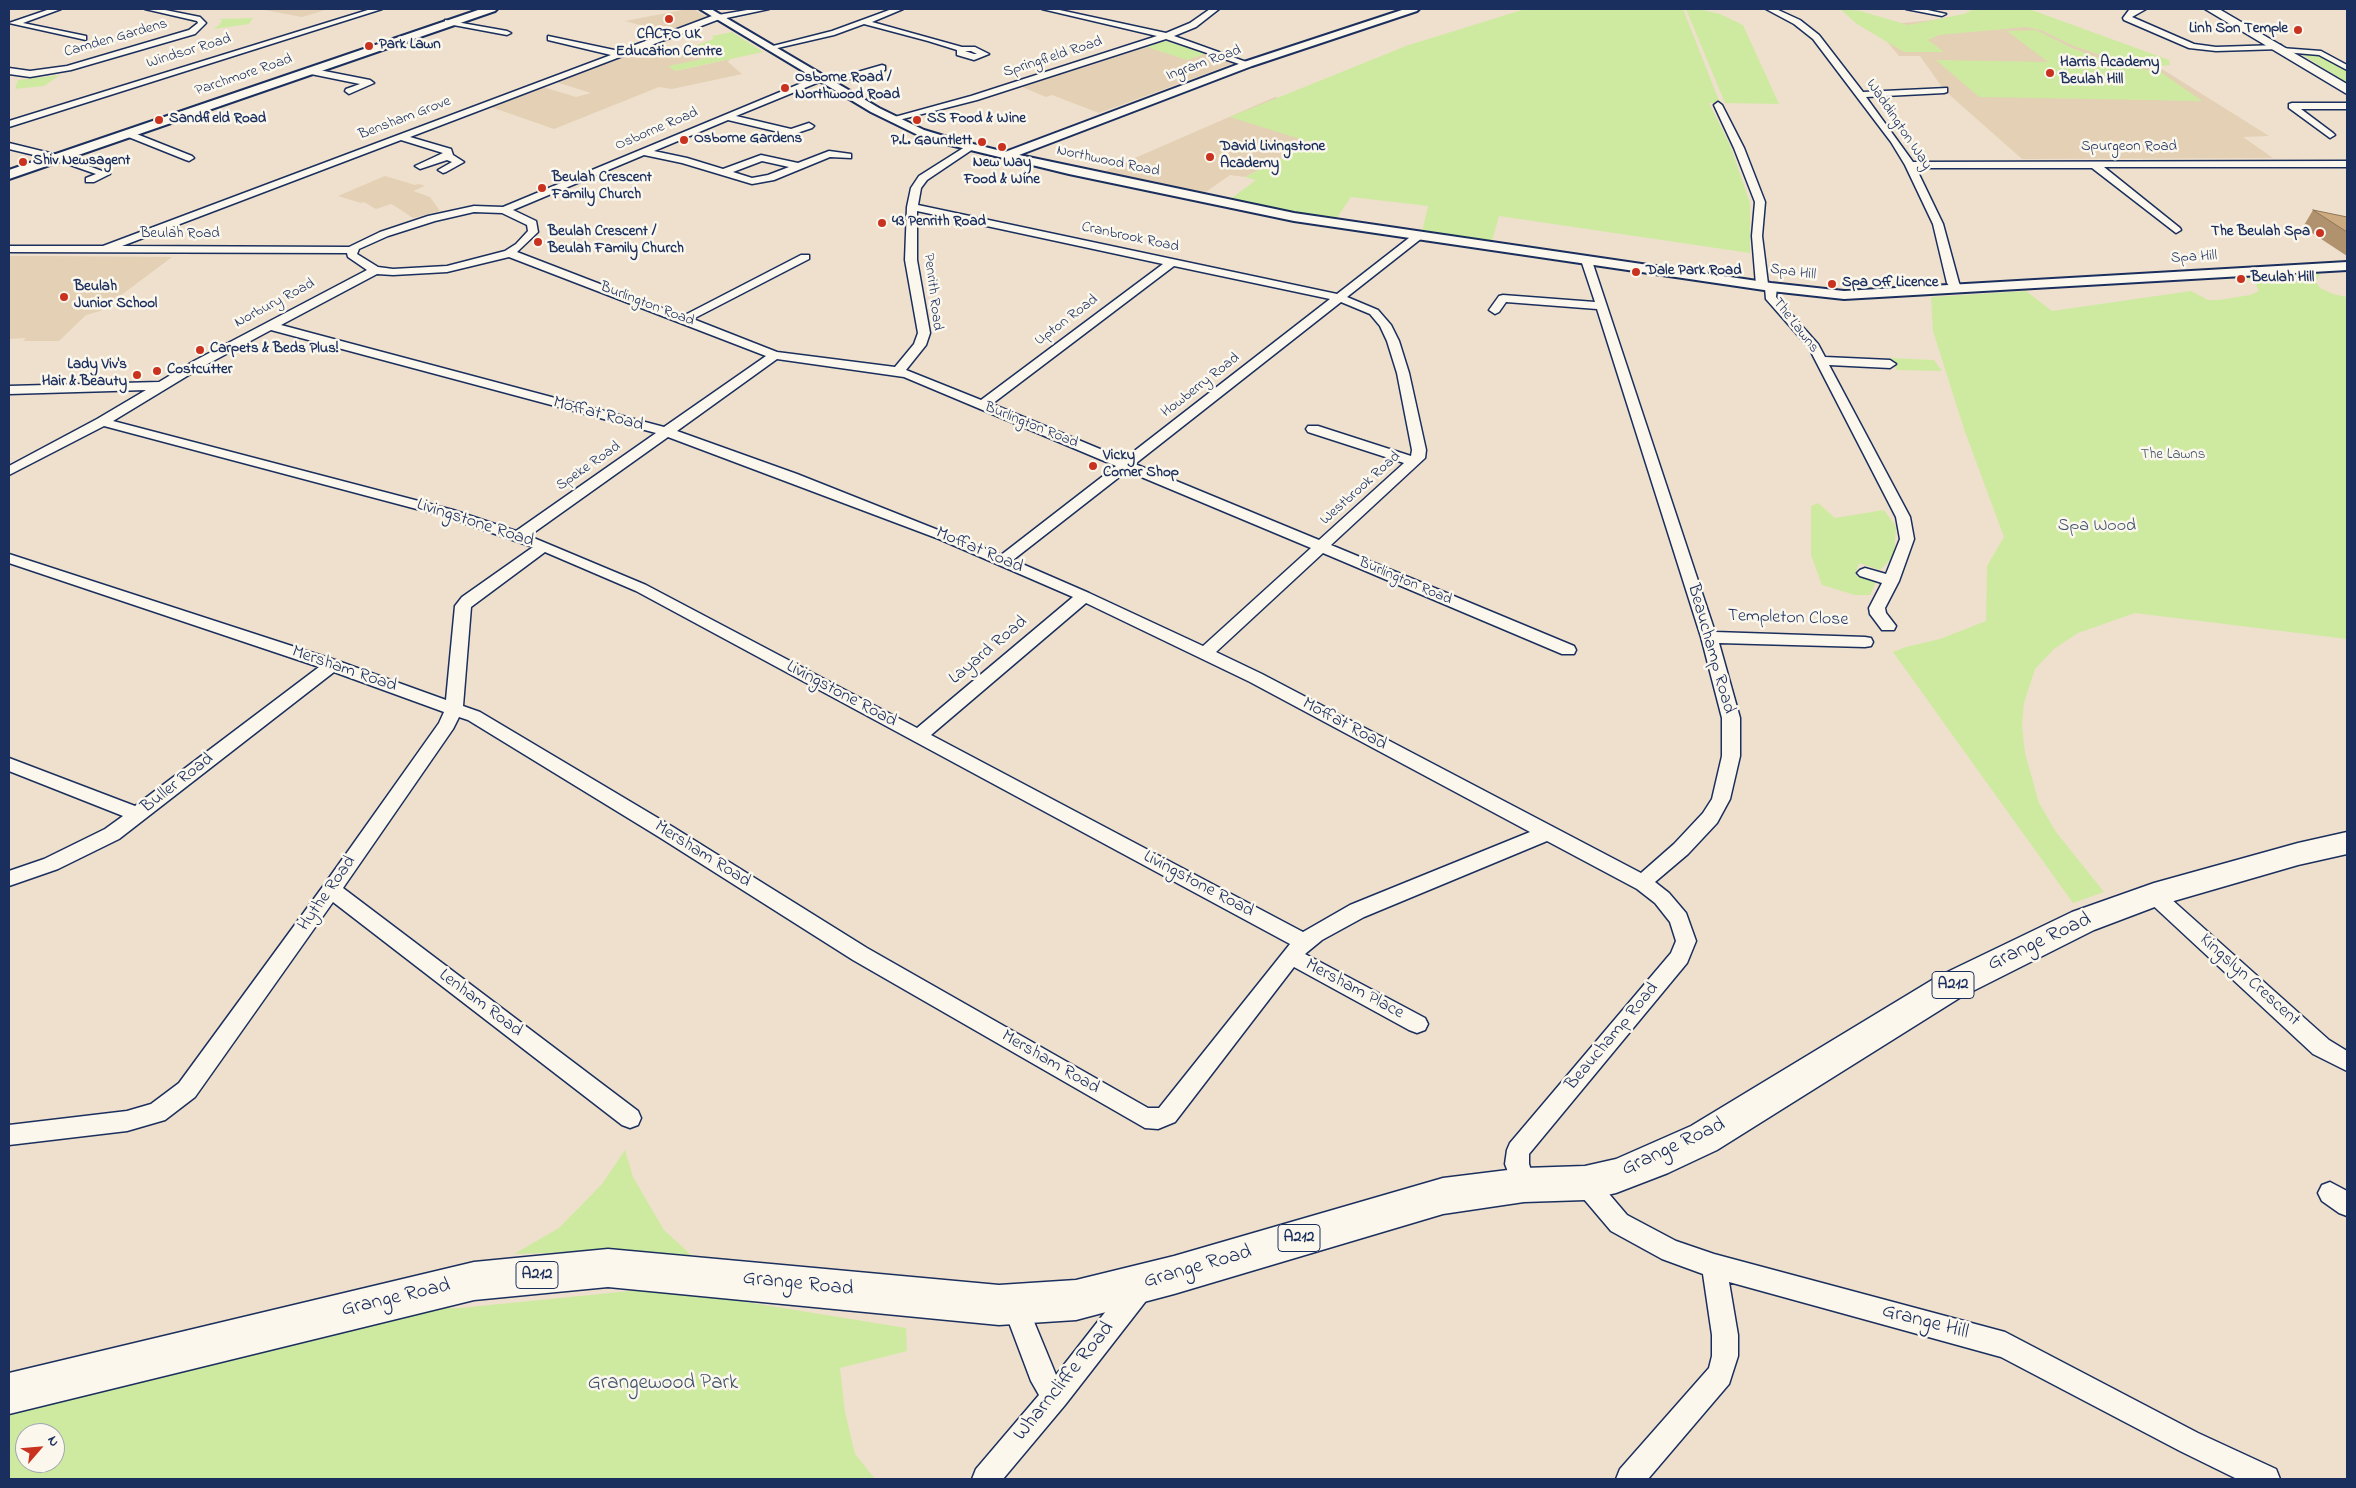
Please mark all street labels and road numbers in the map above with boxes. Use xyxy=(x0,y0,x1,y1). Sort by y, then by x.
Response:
street label: Camden Gardens xyxy=(62,16,170,62)
street label: Windsor Road xyxy=(145,31,233,73)
street label: Springfield Road xyxy=(1001,34,1105,82)
street label: Ingram Road xyxy=(1164,42,1244,86)
street label: Parchmore Road xyxy=(193,51,295,101)
street label: Waddington Way xyxy=(1861,76,1935,174)
street label: Bensham Grove xyxy=(356,93,454,145)
street label: Osborne Road xyxy=(613,104,701,156)
street label: Spurgeon Road xyxy=(2081,139,2177,157)
street label: Northwood Road xyxy=(1055,142,1161,182)
street label: Cranbrook Road xyxy=(1080,219,1180,257)
street label: Beulah Road xyxy=(140,226,220,244)
street label: Spa Hill xyxy=(2171,248,2217,268)
street label: Penrith Road xyxy=(918,252,946,332)
street label: Spa Hill xyxy=(1769,261,1817,285)
street label: Norbury Road xyxy=(232,275,318,333)
street label: Burlington Road xyxy=(597,279,697,331)
street label: Upton Road xyxy=(1032,291,1102,351)
street label: The Lawns xyxy=(1768,295,1822,357)
street label: Howberry Road xyxy=(1158,350,1244,422)
street label: Moffat Road xyxy=(550,393,646,437)
street label: Burlington Road xyxy=(982,399,1080,453)
street label: Speke Road xyxy=(553,438,625,496)
street label: Westbrook Road xyxy=(1317,448,1405,530)
street label: Livingstone Road xyxy=(414,495,536,553)
street label: Moffat Road xyxy=(932,523,1026,579)
street label: Burlington Road xyxy=(1356,554,1454,610)
street label: Beauchamp Road xyxy=(1681,582,1739,716)
street label: Templeton Close xyxy=(1727,606,1849,632)
street label: Layard Road xyxy=(945,612,1033,690)
street label: Mersham Road xyxy=(289,642,399,698)
street label: Livingstone Road xyxy=(782,657,900,733)
street label: Moffat Road xyxy=(1298,694,1390,756)
street label: Buller Road xyxy=(138,749,218,819)
street label: Mersham Road xyxy=(650,817,754,893)
street label: Livingstone Road xyxy=(1139,847,1257,923)
street label: Hythe Road xyxy=(294,852,362,936)
street label: Grange Road xyxy=(1984,908,2096,978)
street label: Kingslyn Crescent xyxy=(2194,930,2304,1032)
street label: Mersham Place xyxy=(1301,955,1407,1025)
street label: Lenham Road xyxy=(434,965,526,1043)
road number: A212 xyxy=(1932,972,1974,998)
street label: Beauchamp Road xyxy=(1562,979,1664,1095)
street label: Mersham Road xyxy=(997,1026,1103,1100)
street label: Grange Road xyxy=(1618,1113,1730,1183)
road number: A212 xyxy=(1278,1224,1320,1252)
street label: Grange Road xyxy=(1141,1241,1255,1295)
road number: A212 xyxy=(516,1262,558,1288)
street label: Grange Road xyxy=(741,1267,855,1303)
street label: Grange Road xyxy=(339,1274,453,1324)
street label: Grange Hill xyxy=(1879,1299,1971,1347)
street label: Wharncliffe Road xyxy=(1009,1317,1121,1447)

